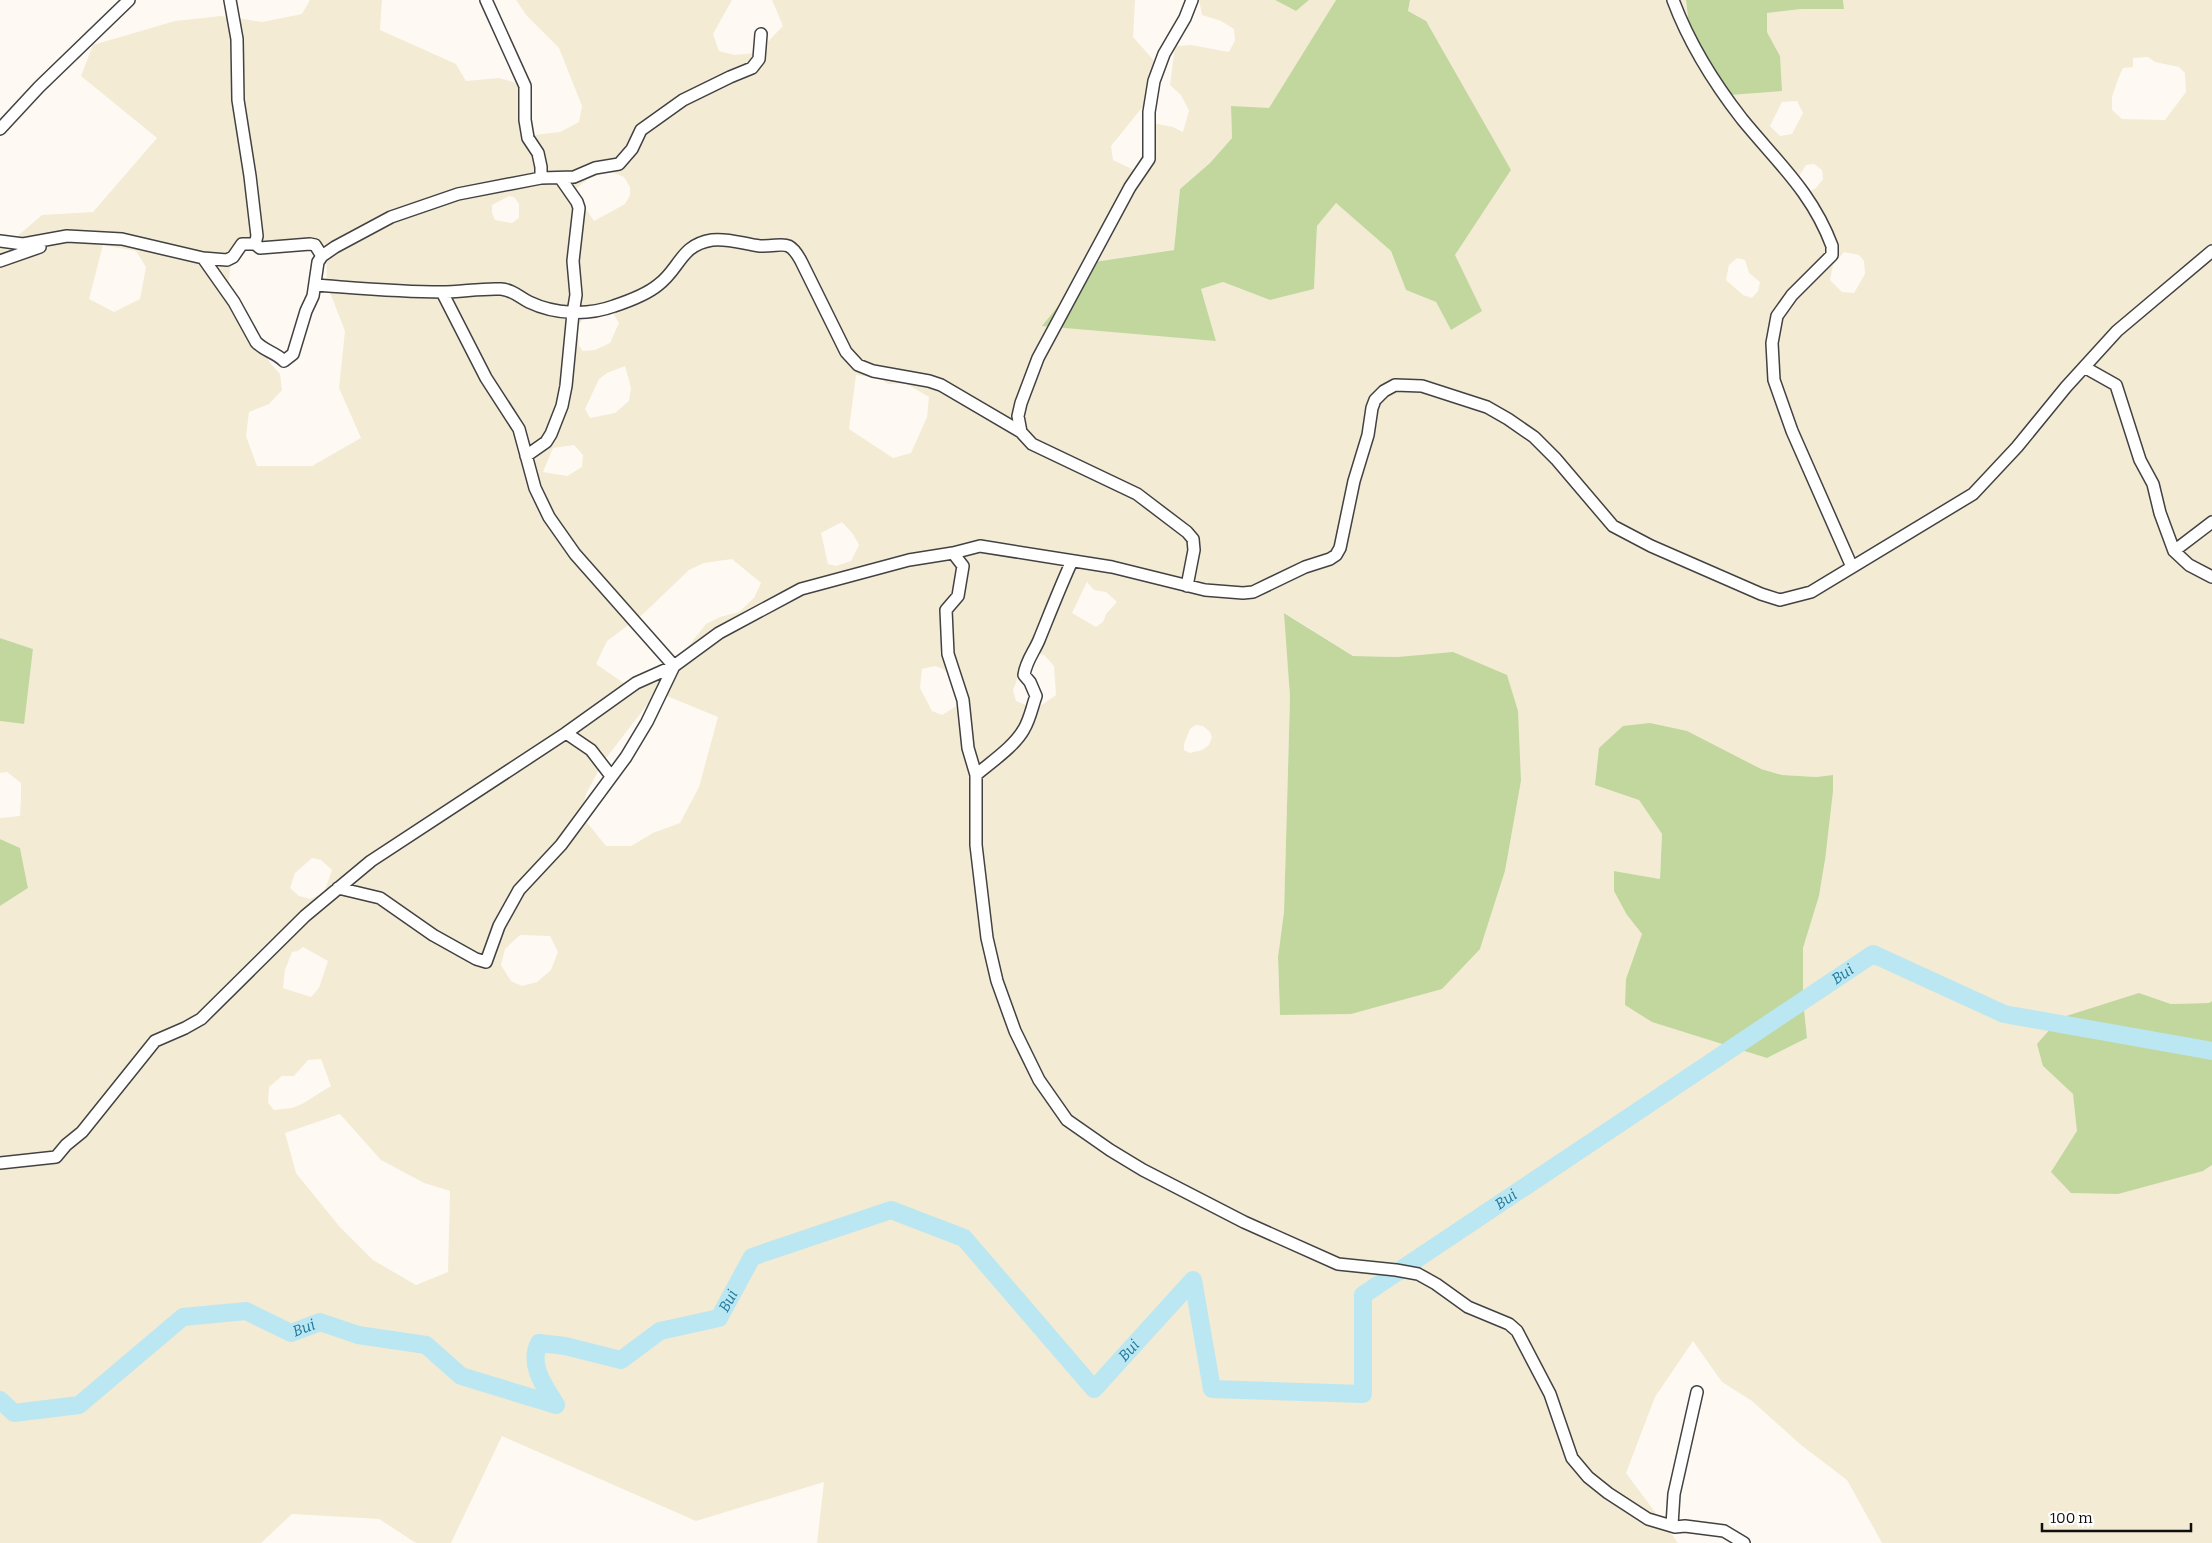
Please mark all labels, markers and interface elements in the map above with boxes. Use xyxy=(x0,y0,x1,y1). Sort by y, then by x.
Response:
water label: Bui xyxy=(1828,961,1857,988)
water label: Bui xyxy=(1492,1186,1520,1213)
water label: Bui xyxy=(715,1287,742,1315)
water label: Bui xyxy=(290,1316,318,1341)
water label: Bui xyxy=(1115,1336,1143,1365)
scale bar xyxy=(2042,1500,2191,1532)
text: 100 m xyxy=(2050,1509,2093,1527)

